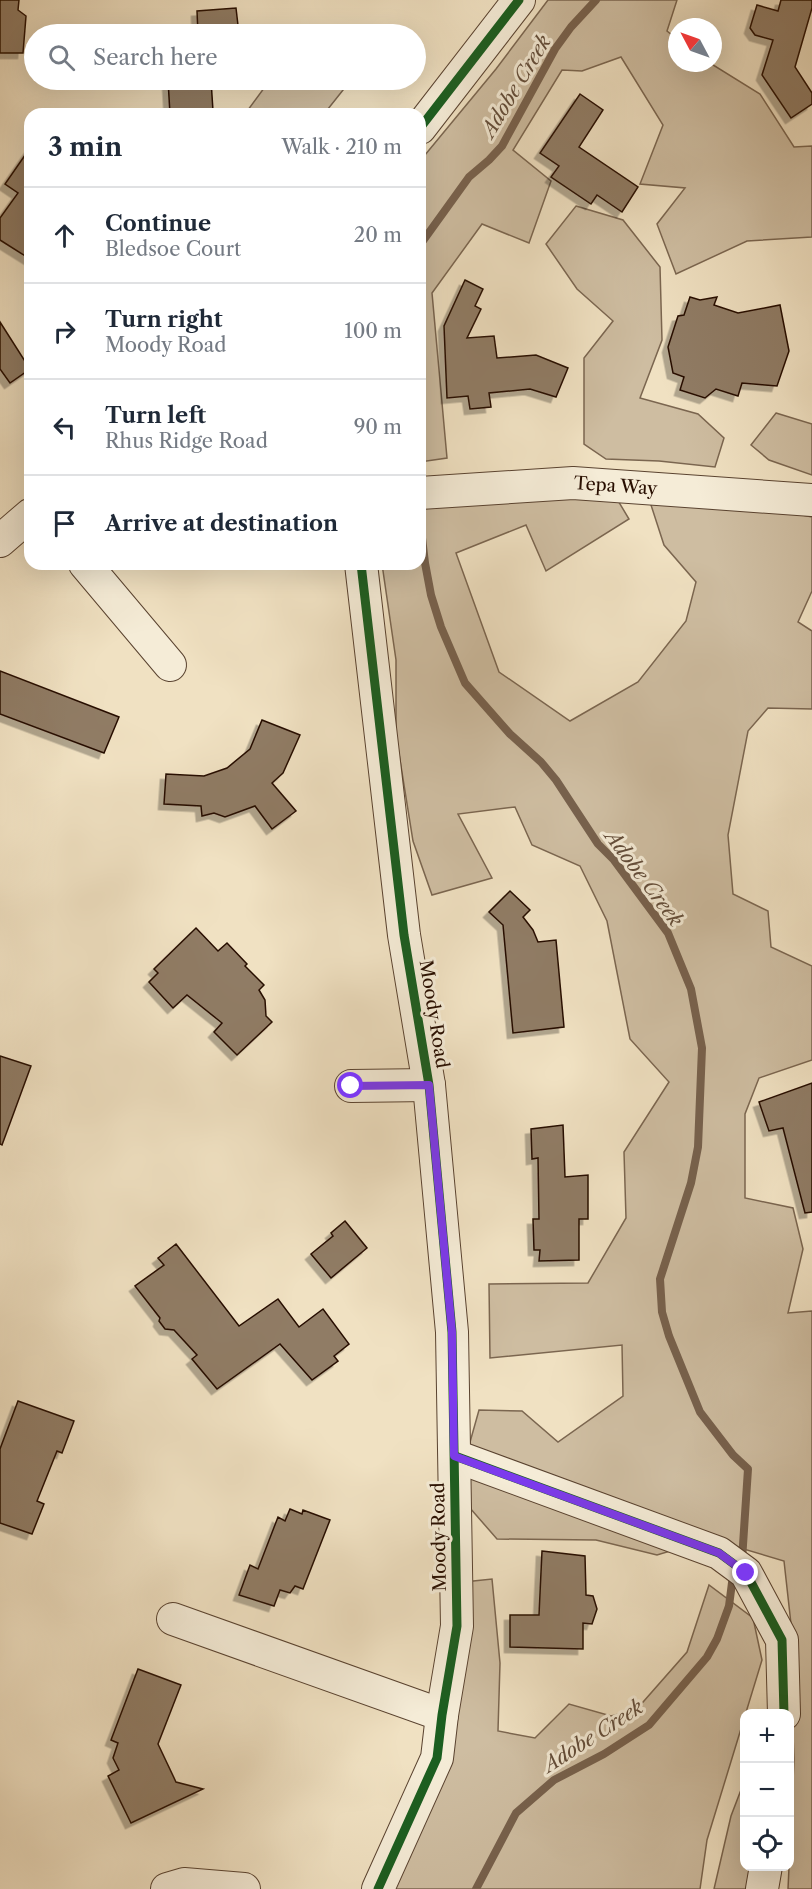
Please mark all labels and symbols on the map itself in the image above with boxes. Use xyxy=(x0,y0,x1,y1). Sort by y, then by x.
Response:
north arrow xyxy=(668,18,722,72)
water label: Adobe Creek xyxy=(475,30,556,144)
street label: Tepa Way xyxy=(573,472,659,500)
water label: Adobe Creek xyxy=(598,823,688,931)
street label: Moody Road xyxy=(415,958,453,1070)
route start xyxy=(337,1072,363,1098)
street label: Moody Road xyxy=(427,1482,451,1592)
route end xyxy=(732,1559,758,1585)
water label: Adobe Creek xyxy=(536,1694,648,1779)

